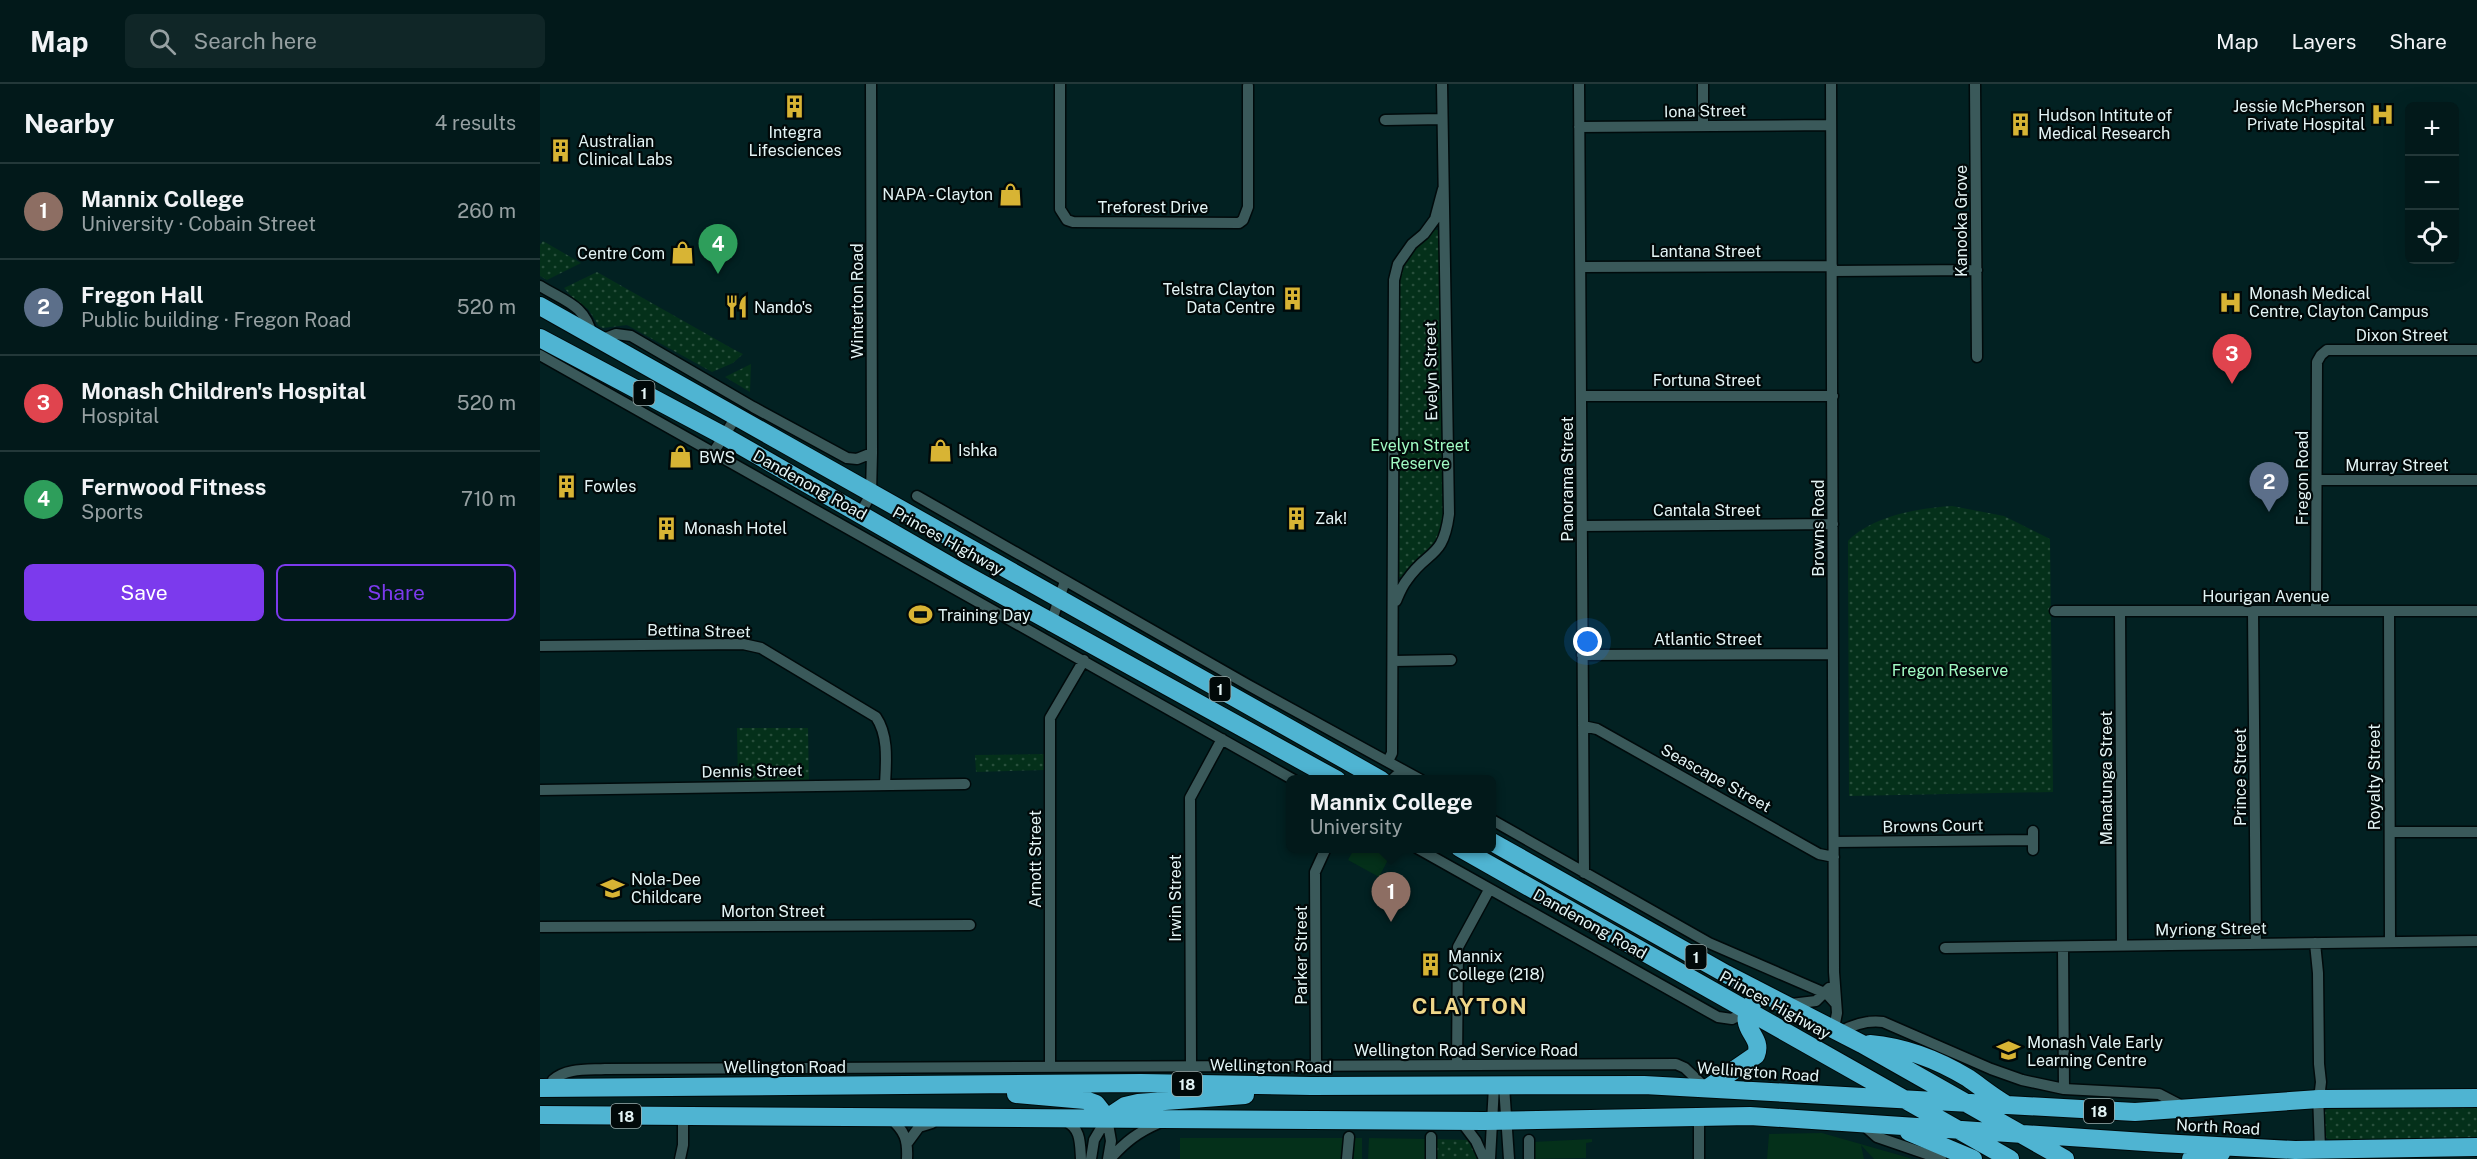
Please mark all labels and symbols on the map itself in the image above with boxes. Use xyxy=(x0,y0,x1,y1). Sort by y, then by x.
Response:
building icon: Integra Lifesciences xyxy=(782,94,808,120)
place label: Jessie McPherson Private Hospital xyxy=(2233,97,2365,134)
street label: Iona Street xyxy=(1664,101,1746,121)
hospital icon: Jessie McPherson Private Hospital xyxy=(2370,102,2396,128)
place label: Hudson Intitute of Medical Research xyxy=(2038,106,2172,143)
building icon: Hudson Intitute of Medical Research xyxy=(2007,111,2033,137)
place label: Integra Lifesciences xyxy=(748,123,842,160)
place label: Australian Clinical Labs xyxy=(578,132,673,169)
building icon: Australian Clinical Labs xyxy=(547,137,573,163)
street label: Kanooka Grove xyxy=(1952,165,1971,277)
shop icon: NAPA - Clayton xyxy=(998,181,1024,207)
place label: NAPA - Clayton xyxy=(882,185,993,204)
street label: Treforest Drive xyxy=(1098,198,1208,217)
pin: 4 xyxy=(698,224,738,274)
shop icon: Centre Com xyxy=(670,240,696,266)
street label: Lantana Street xyxy=(1651,242,1761,261)
street label: Winterton Road xyxy=(848,243,867,359)
place label: Centre Com xyxy=(577,244,665,263)
place label: Telstra Clayton Data Centre xyxy=(1163,280,1275,317)
place label: Monash Medical Centre, Clayton Campus xyxy=(2249,284,2429,321)
building icon: Telstra Clayton Data Centre xyxy=(1280,285,1306,311)
hospital icon: Monash Medical Centre, Clayton Campus xyxy=(2218,289,2244,315)
restaurant icon: Nando's xyxy=(723,294,749,320)
place label: Nando's xyxy=(754,298,812,317)
street label: Evelyn Street xyxy=(1421,321,1441,421)
street label: Dixon Street xyxy=(2356,326,2448,345)
pin: 3 xyxy=(2212,334,2252,384)
street label: Fortuna Street xyxy=(1653,371,1761,390)
road number: 1 xyxy=(634,381,654,405)
street label: Panorama Street xyxy=(1558,416,1577,542)
street label: Fregon Road xyxy=(2293,431,2312,525)
park label: Evelyn Street Reserve xyxy=(1370,436,1470,473)
shop icon: Ishka xyxy=(927,437,953,463)
place label: Ishka xyxy=(958,441,997,460)
shop icon: BWS xyxy=(668,444,694,470)
street label: Dandenong Road xyxy=(750,446,870,524)
place label: BWS xyxy=(699,448,735,467)
street label: Murray Street xyxy=(2345,456,2449,475)
pin: 2 xyxy=(2250,462,2288,512)
building icon: Fowles xyxy=(553,473,579,499)
place label: Fowles xyxy=(584,477,636,496)
street label: Browns Road xyxy=(1809,479,1828,577)
street label: Cantala Street xyxy=(1653,501,1761,520)
street label: Princes Highway xyxy=(889,503,1007,580)
building icon: Zak! xyxy=(1284,505,1310,531)
place label: Zak! xyxy=(1315,509,1347,528)
building icon: Monash Hotel xyxy=(653,515,679,541)
place label: Monash Hotel xyxy=(684,519,787,538)
street label: Hourigan Avenue xyxy=(2202,587,2330,606)
sports icon: Training Day xyxy=(907,602,933,628)
place label: Training Day xyxy=(938,606,1031,625)
street label: Bettina Street xyxy=(647,621,751,641)
your location xyxy=(1573,627,1602,656)
street label: Atlantic Street xyxy=(1654,630,1762,649)
park label: Fregon Reserve xyxy=(1892,661,2008,680)
road number: 1 xyxy=(1210,677,1230,701)
street label: Manatunga Street xyxy=(2097,711,2116,845)
street label: Royalty Street xyxy=(2365,724,2384,830)
street label: Prince Street xyxy=(2231,728,2250,826)
street label: Seascape Street xyxy=(1658,740,1774,816)
street label: Dennis Street xyxy=(701,761,803,781)
street label: Arnott Street xyxy=(1026,810,1045,908)
street label: Browns Court xyxy=(1882,816,1984,836)
street label: Irwin Street xyxy=(1166,854,1185,942)
place label: Nola-Dee Childcare xyxy=(631,870,702,907)
pin: 1 xyxy=(1372,872,1410,922)
school or university icon: Nola-Dee Childcare xyxy=(600,875,626,901)
street label: Dandenong Road xyxy=(1530,885,1650,963)
street label: Morton Street xyxy=(721,902,825,921)
street label: Parker Street xyxy=(1292,905,1311,1005)
street label: Myriong Street xyxy=(2155,919,2267,939)
road number: 1 xyxy=(1686,945,1706,969)
place label: Mannix College (218) xyxy=(1448,947,1545,984)
building icon: Mannix College (218) xyxy=(1417,952,1443,978)
street label: Princes Highway xyxy=(1716,967,1834,1044)
district label: CLAYTON xyxy=(1412,993,1528,1019)
place label: Monash Vale Early Learning Centre xyxy=(2027,1033,2164,1070)
school or university icon: Monash Vale Early Learning Centre xyxy=(1996,1038,2022,1064)
street label: Wellington Road Service Road xyxy=(1354,1041,1578,1060)
street label: Wellington Road xyxy=(1210,1055,1332,1077)
street label: Wellington Road xyxy=(724,1058,846,1077)
street label: Wellington Road xyxy=(1696,1058,1820,1086)
road number: 18 xyxy=(1172,1072,1202,1096)
road number: 18 xyxy=(2084,1099,2114,1123)
road number: 18 xyxy=(611,1104,641,1128)
street label: North Road xyxy=(2175,1115,2261,1139)

